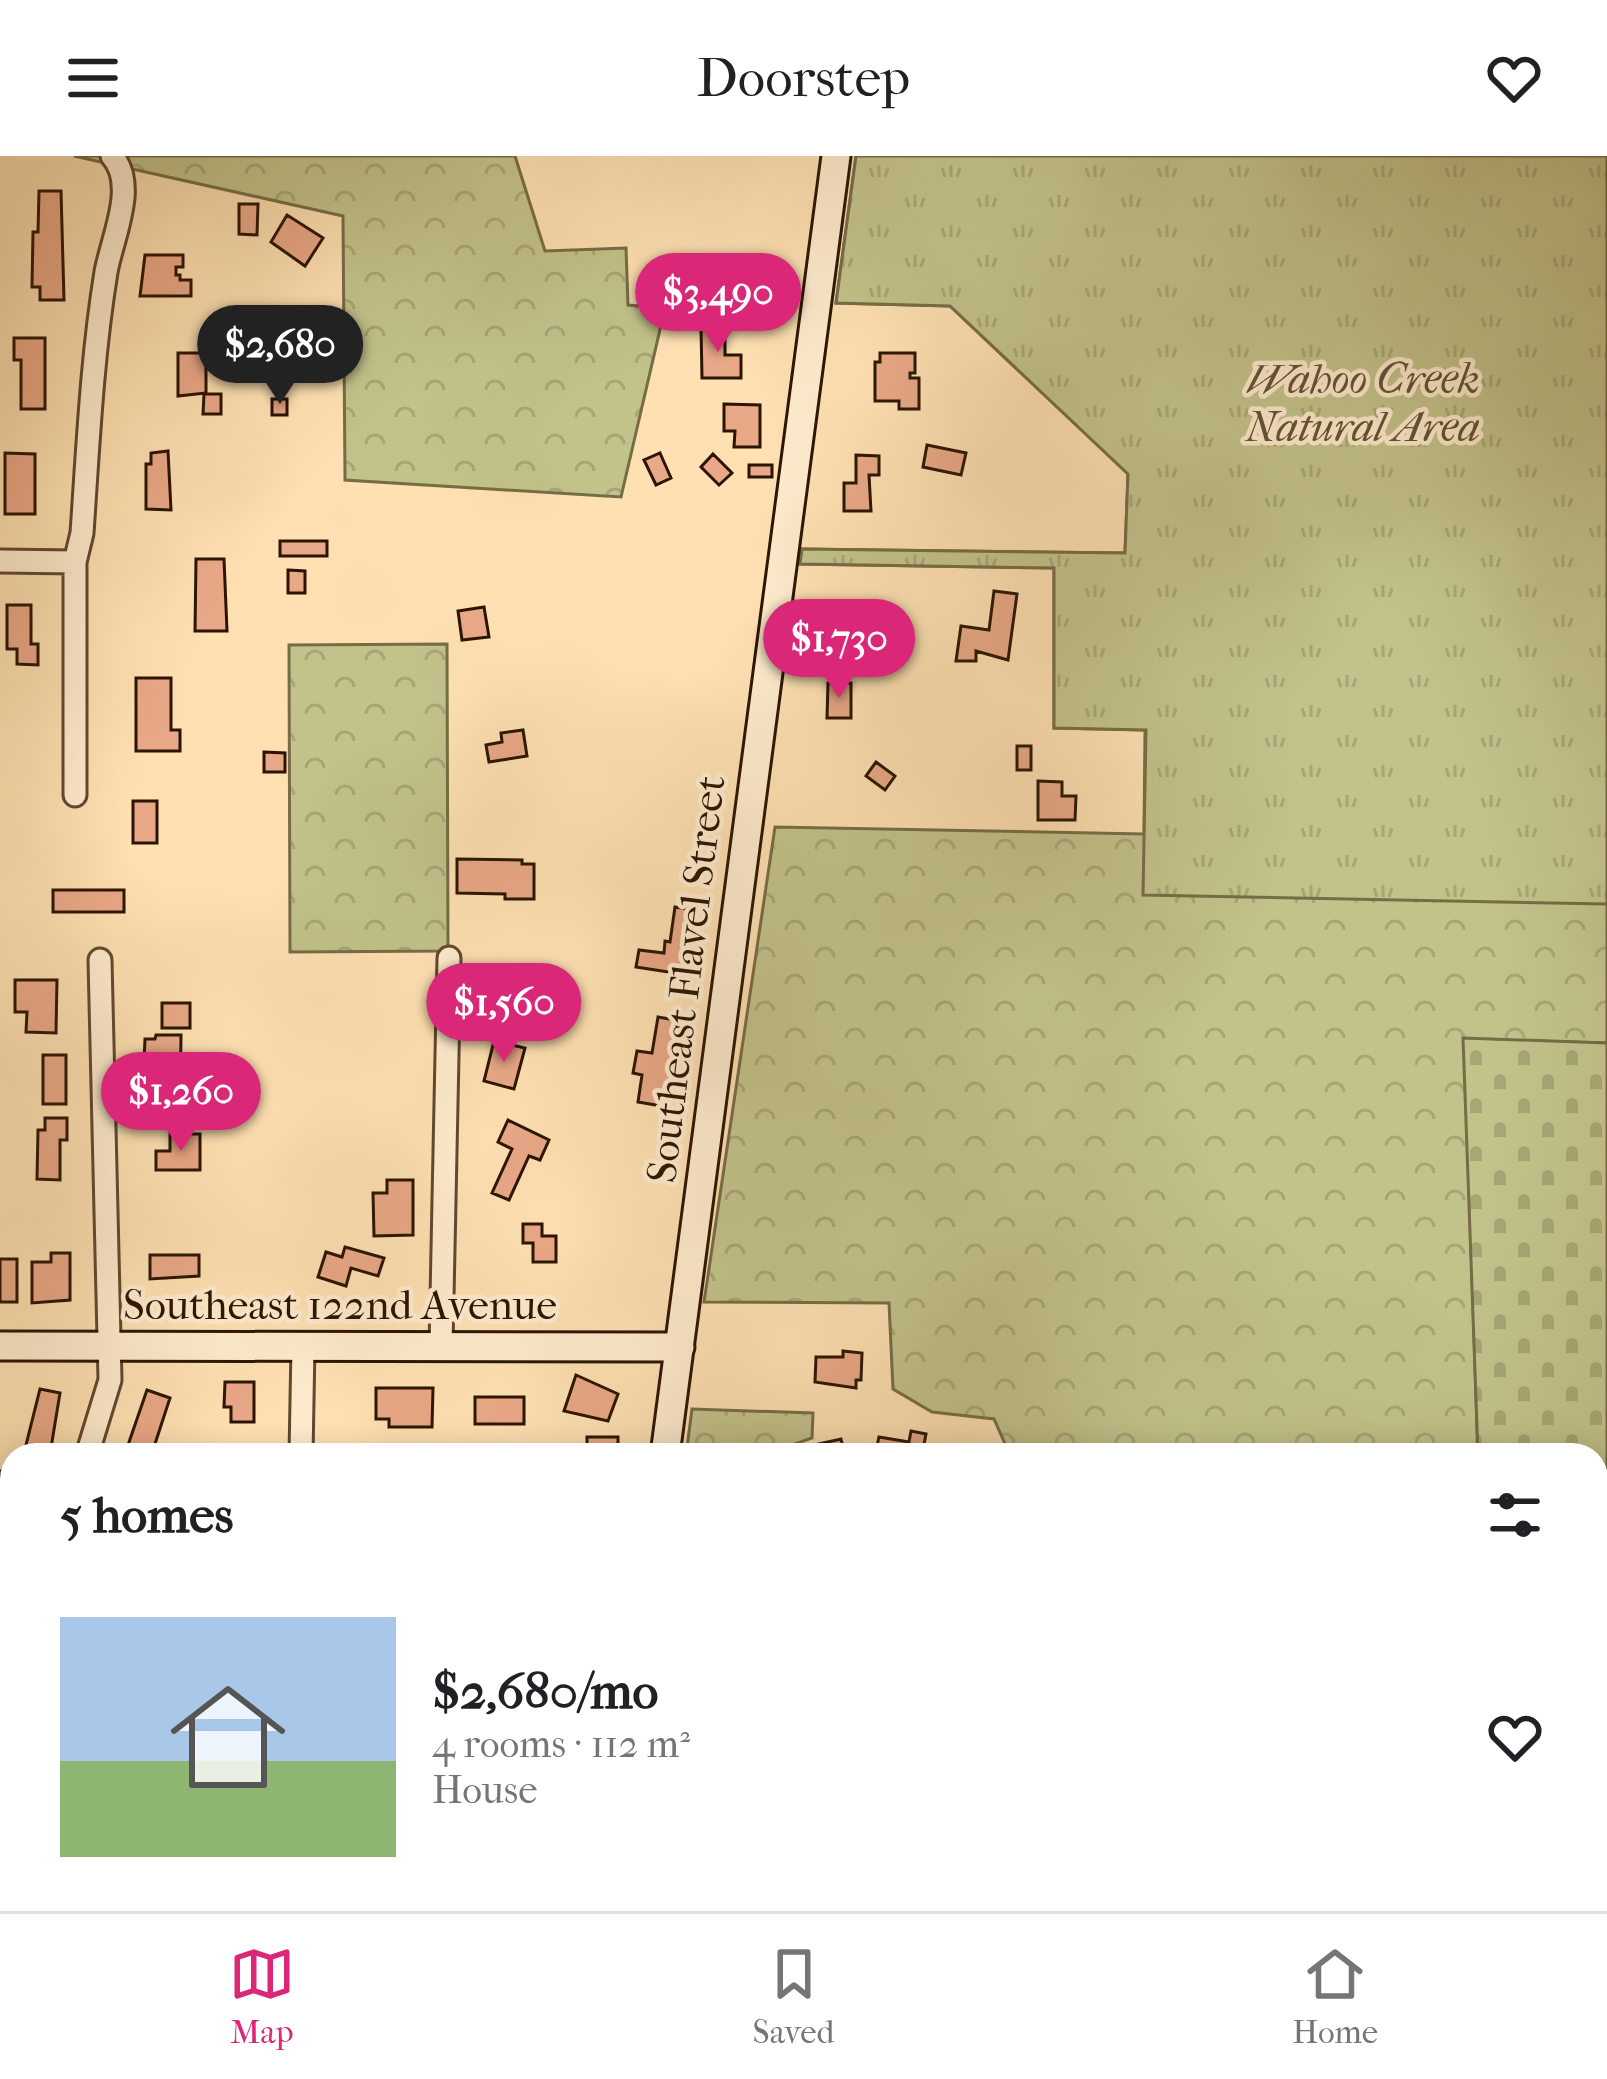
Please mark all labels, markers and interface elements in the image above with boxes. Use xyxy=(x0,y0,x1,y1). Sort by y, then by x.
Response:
icon: menu xyxy=(60,45,126,111)
icon: heart xyxy=(1481,45,1547,111)
text: Doorstep xyxy=(697,47,910,110)
pin: $3,490 xyxy=(620,253,816,355)
text: $3,490 xyxy=(662,269,774,315)
pin: $2,680 xyxy=(182,305,378,407)
text: $2,680 xyxy=(224,321,336,367)
park label: Wahoo Creek Natural Area xyxy=(1244,355,1480,452)
pin: $1,730 xyxy=(741,599,937,701)
text: $1,730 xyxy=(790,615,888,661)
street label: Southeast Flavel Street xyxy=(637,773,736,1186)
pin: $1,560 xyxy=(406,963,602,1065)
text: $1,560 xyxy=(453,979,555,1025)
pin: $1,260 xyxy=(83,1052,279,1154)
text: $1,260 xyxy=(128,1068,234,1114)
street label: Southeast 122nd Avenue xyxy=(123,1281,557,1330)
icon: filters xyxy=(1482,1482,1548,1548)
text: 5 homes xyxy=(60,1485,233,1545)
text: $2,680/mo xyxy=(432,1661,658,1721)
icon: home xyxy=(156,1665,300,1809)
icon: heart xyxy=(1482,1704,1548,1770)
text: 4 rooms · 112 m² xyxy=(432,1721,690,1767)
text: House xyxy=(432,1767,538,1813)
tab: Map xyxy=(229,1941,295,2052)
tab: Saved xyxy=(753,1941,834,2052)
tab: Home xyxy=(1292,1941,1378,2052)

